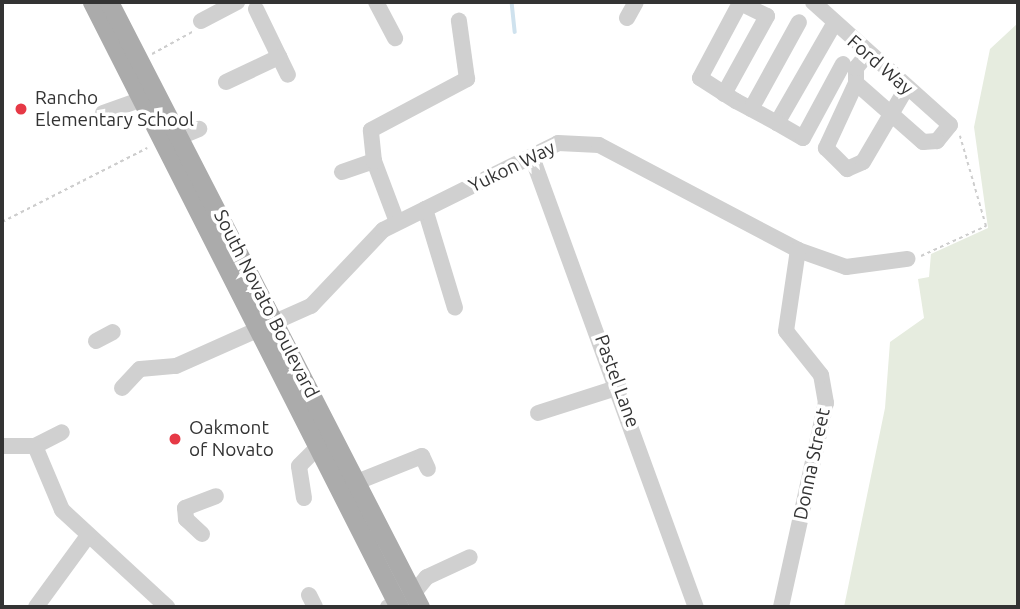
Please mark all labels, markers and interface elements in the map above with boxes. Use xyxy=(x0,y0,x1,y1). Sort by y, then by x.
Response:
street label: Ford Way xyxy=(842,30,918,100)
place label: Rancho Elementary School xyxy=(35,87,194,131)
marker: Rancho Elementary School xyxy=(13,101,29,117)
street label: Yukon Way xyxy=(465,136,559,198)
street label: South Novato Boulevard xyxy=(209,206,323,402)
street label: Pastel Lane xyxy=(590,331,644,431)
street label: Donna Street xyxy=(789,406,835,522)
place label: Oakmont of Novato xyxy=(189,417,274,461)
marker: Oakmont of Novato xyxy=(167,431,183,447)

